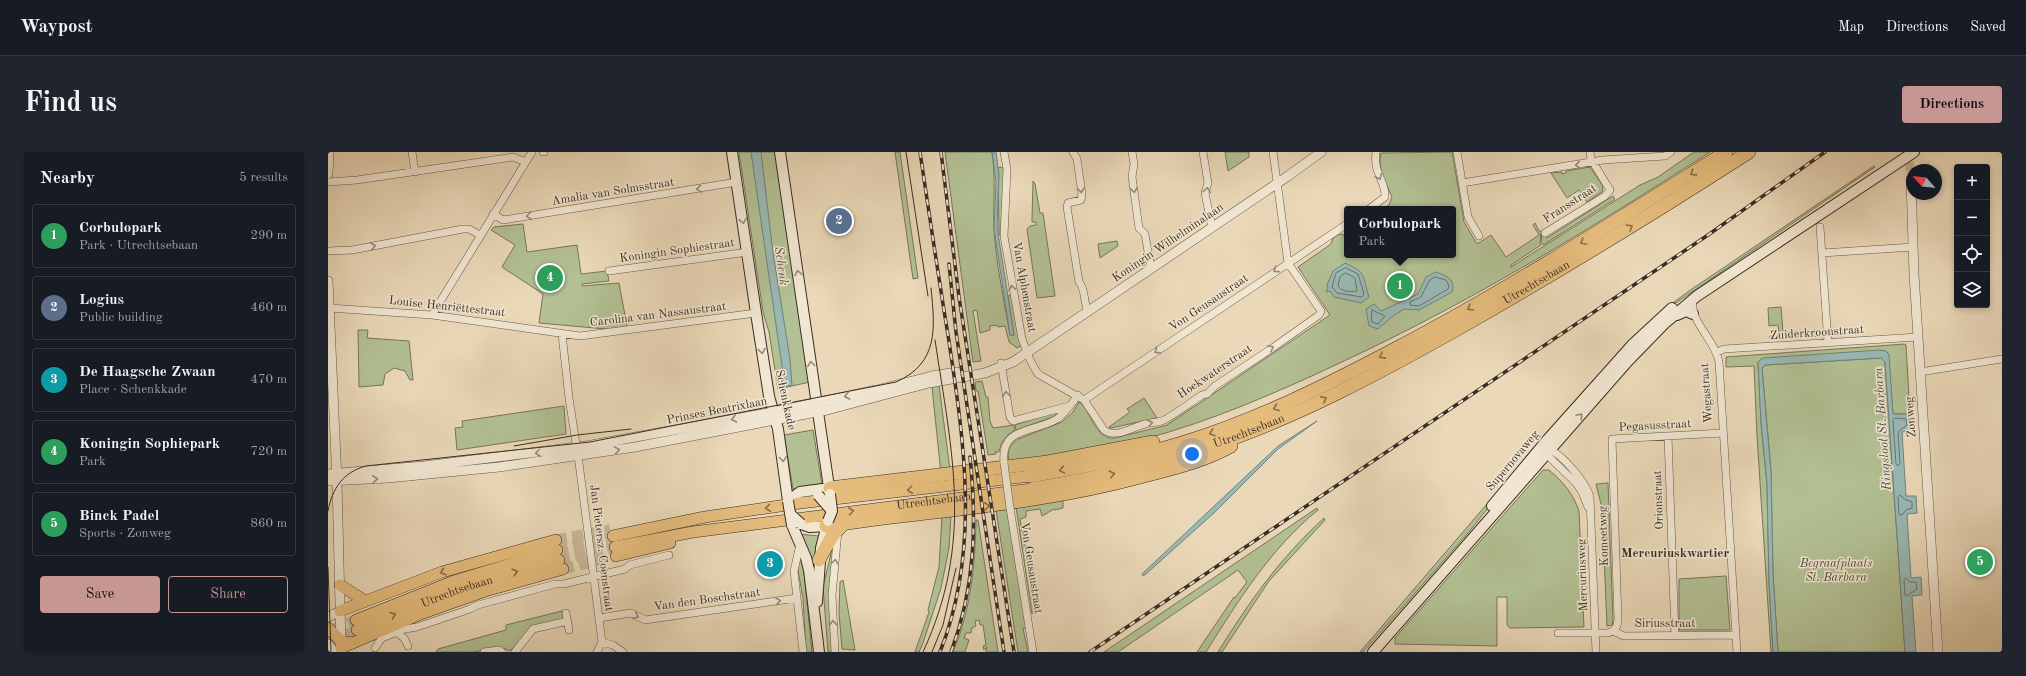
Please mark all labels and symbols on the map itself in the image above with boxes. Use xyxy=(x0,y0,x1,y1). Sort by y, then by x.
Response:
one-way arrow xyxy=(1575,160,1581,169)
north arrow xyxy=(1906,164,1942,200)
one-way arrow xyxy=(1690,168,1697,176)
one-way arrow xyxy=(1374,173,1382,180)
street label: Amalia van Solmsstraat xyxy=(551,176,675,208)
street label: Fransstraat xyxy=(1541,182,1599,226)
one-way arrow xyxy=(696,184,702,193)
one-way arrow xyxy=(1076,187,1085,193)
one-way arrow xyxy=(1129,187,1138,194)
one-way arrow xyxy=(1202,187,1211,193)
street label: Koningin Wilhelminalaan xyxy=(1110,201,1226,285)
pin: 2 xyxy=(826,206,852,236)
one-way arrow xyxy=(526,212,532,220)
one-way arrow xyxy=(738,218,747,224)
one-way arrow xyxy=(1626,224,1633,232)
street label: Koningin Sophiestraat xyxy=(619,237,735,265)
one-way arrow xyxy=(1580,237,1587,244)
street label: Van Alphenstraat xyxy=(1010,241,1038,333)
one-way arrow xyxy=(370,242,376,250)
water label: Schenk xyxy=(772,246,790,286)
street label: Utrechtsebaan xyxy=(1501,259,1572,307)
pin: 4 xyxy=(537,263,563,293)
one-way arrow xyxy=(1273,266,1280,273)
one-way arrow xyxy=(794,270,803,277)
pin: 1 xyxy=(1387,271,1413,301)
street label: Von Geusaustraat xyxy=(1167,272,1251,334)
one-way arrow xyxy=(1008,285,1017,291)
street label: Louise Henriëttestraat xyxy=(388,295,506,319)
street label: Carolina van Nassaustraat xyxy=(589,301,727,329)
one-way arrow xyxy=(1467,303,1474,310)
street label: Zuiderkroonstraat xyxy=(1770,324,1864,342)
street label: Hoekwaterstraat xyxy=(1176,343,1254,401)
one-way arrow xyxy=(1154,346,1161,354)
one-way arrow xyxy=(1267,346,1274,353)
one-way arrow xyxy=(757,348,766,354)
one-way arrow xyxy=(1379,351,1386,359)
one-way arrow xyxy=(807,361,816,367)
street label: Wegastraat xyxy=(1699,363,1715,423)
water label: Ringsloot St. Barbara xyxy=(1872,367,1894,492)
street label: Schenkkade xyxy=(773,369,797,432)
one-way arrow xyxy=(1002,391,1011,397)
one-way arrow xyxy=(844,392,850,400)
street label: Prinses Beatrixlaan xyxy=(666,395,769,427)
one-way arrow xyxy=(1320,396,1327,404)
street label: Zonweg xyxy=(1904,396,1918,438)
one-way arrow xyxy=(1273,403,1280,411)
street label: Utrechtsebaan xyxy=(1212,412,1287,451)
one-way arrow xyxy=(1575,413,1583,421)
one-way arrow xyxy=(731,415,738,423)
street label: Pegasusstraat xyxy=(1618,418,1692,434)
one-way arrow xyxy=(1147,419,1153,428)
one-way arrow xyxy=(1208,428,1215,436)
street label: Supernovaweg xyxy=(1484,428,1542,494)
your location xyxy=(1182,444,1202,464)
one-way arrow xyxy=(614,446,620,455)
one-way arrow xyxy=(535,448,541,457)
one-way arrow xyxy=(778,456,787,462)
one-way arrow xyxy=(1059,466,1065,474)
street label: Orionstraat xyxy=(1652,470,1666,530)
one-way arrow xyxy=(1109,471,1115,479)
one-way arrow xyxy=(372,474,379,483)
street label: Jan Pietersz. Coenstraat xyxy=(587,484,615,612)
one-way arrow xyxy=(907,485,914,494)
street label: Utrechtsebaan xyxy=(896,491,972,512)
one-way arrow xyxy=(984,502,990,511)
one-way arrow xyxy=(765,503,771,512)
street label: Komeetweg xyxy=(1597,505,1611,566)
one-way arrow xyxy=(848,507,854,516)
street label: Von Geusaustraat xyxy=(1018,521,1044,615)
street label: Mercuriusweg xyxy=(1576,538,1590,612)
district label: Mercuriuskwartier xyxy=(1621,547,1729,560)
pin: 5 xyxy=(1967,547,1993,577)
pin: 3 xyxy=(757,549,783,579)
park label: Begraafplaats St. Barbara xyxy=(1799,558,1872,584)
one-way arrow xyxy=(830,559,839,565)
one-way arrow xyxy=(439,567,446,576)
one-way arrow xyxy=(511,568,518,577)
street label: Utrechtsebaan xyxy=(419,574,495,610)
street label: Van den Boschstraat xyxy=(653,587,761,613)
one-way arrow xyxy=(775,597,781,606)
one-way arrow xyxy=(632,611,640,619)
one-way arrow xyxy=(389,612,396,620)
street label: Siriusstraat xyxy=(1635,618,1695,630)
one-way arrow xyxy=(829,620,838,626)

